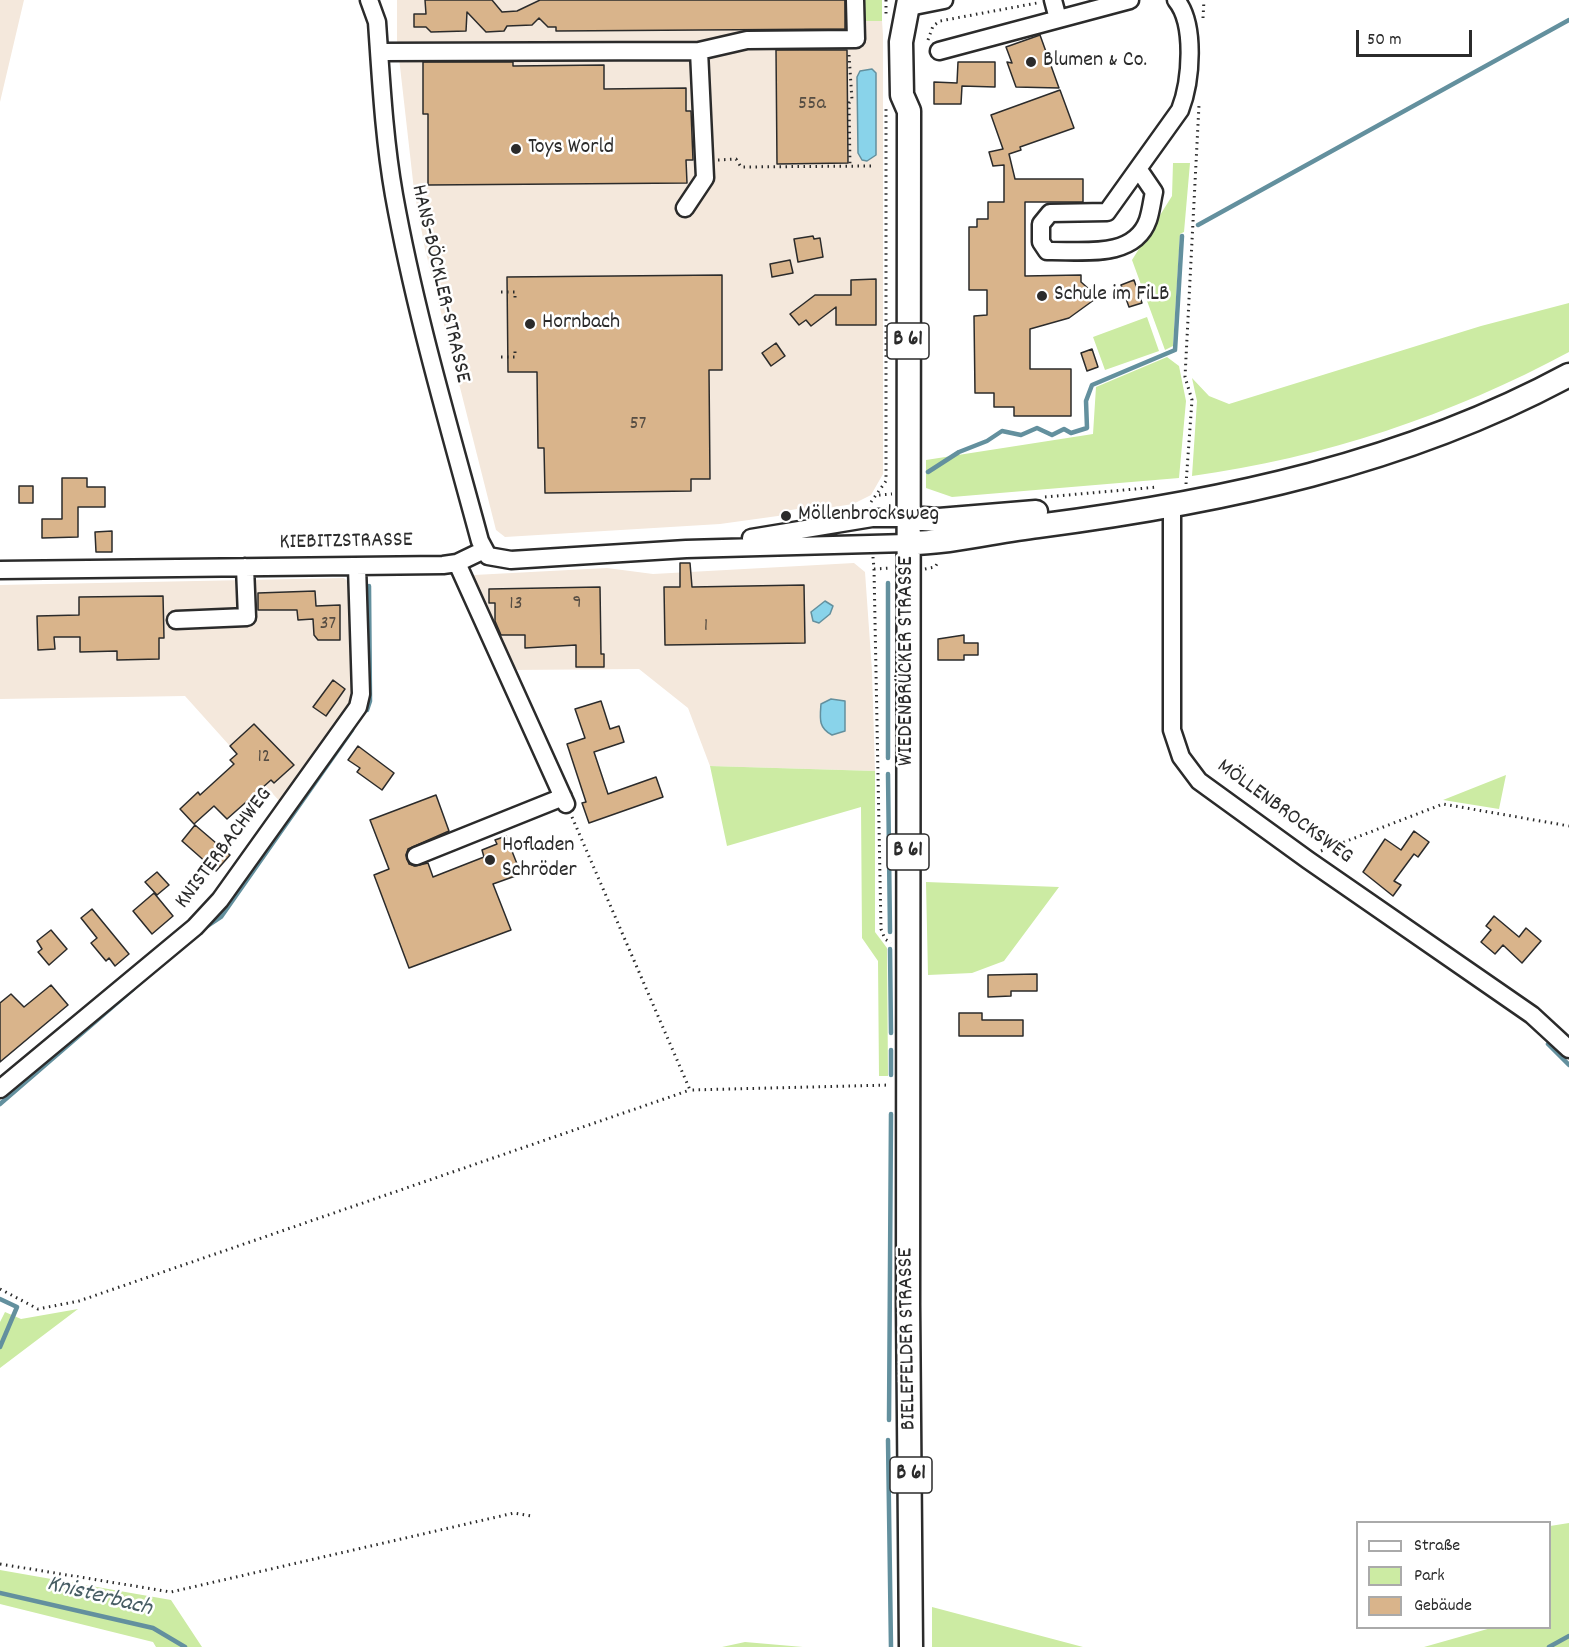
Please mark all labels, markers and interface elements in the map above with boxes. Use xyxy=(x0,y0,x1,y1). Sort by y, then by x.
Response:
scale bar xyxy=(1359,18,1474,56)
text: 50 m xyxy=(1367,28,1402,53)
place label: Blumen & Co. xyxy=(1043,49,1147,75)
marker: Blumen & Co. xyxy=(1024,55,1038,69)
house number: 55a xyxy=(798,93,826,117)
place label: Toys World xyxy=(528,136,614,162)
marker: Toys World xyxy=(509,142,523,156)
street label: HANS-BÖCKLER-STRASSE xyxy=(403,182,475,386)
place label: Schule im FiLB xyxy=(1054,283,1169,309)
marker: Schule im FiLB xyxy=(1035,289,1049,303)
place label: Hornbach xyxy=(542,311,620,337)
marker: Hornbach xyxy=(523,317,537,331)
road number: B 61 xyxy=(887,323,929,359)
house number: 57 xyxy=(630,413,646,437)
place label: Möllenbrocksweg xyxy=(798,503,939,529)
marker: Möllenbrocksweg xyxy=(779,509,793,523)
street label: KIEBITZSTRASSE xyxy=(279,529,413,557)
street label: WIEDENBRÜCKER STRASSE xyxy=(895,556,921,766)
house number: 9 xyxy=(572,592,582,616)
house number: 13 xyxy=(509,593,523,617)
house number: 37 xyxy=(320,613,336,637)
house number: 1 xyxy=(704,615,708,639)
house number: 12 xyxy=(257,746,271,770)
street label: MÖLLENBROCKSWEG xyxy=(1211,755,1357,871)
street label: KNISTERBACHWEG xyxy=(171,783,279,915)
place label: Hofladen Schröder xyxy=(502,834,577,885)
road number: B 61 xyxy=(887,834,929,870)
marker: Hofladen Schröder xyxy=(483,853,497,867)
street label: BIELEFELDER STRASSE xyxy=(894,1247,924,1431)
road number: B 61 xyxy=(890,1457,932,1493)
legend xyxy=(1356,1521,1551,1629)
text: Straße xyxy=(1414,1534,1460,1559)
text: Park xyxy=(1414,1564,1445,1589)
water label: Knisterbach xyxy=(43,1571,155,1625)
text: Gebäude xyxy=(1414,1594,1472,1619)

